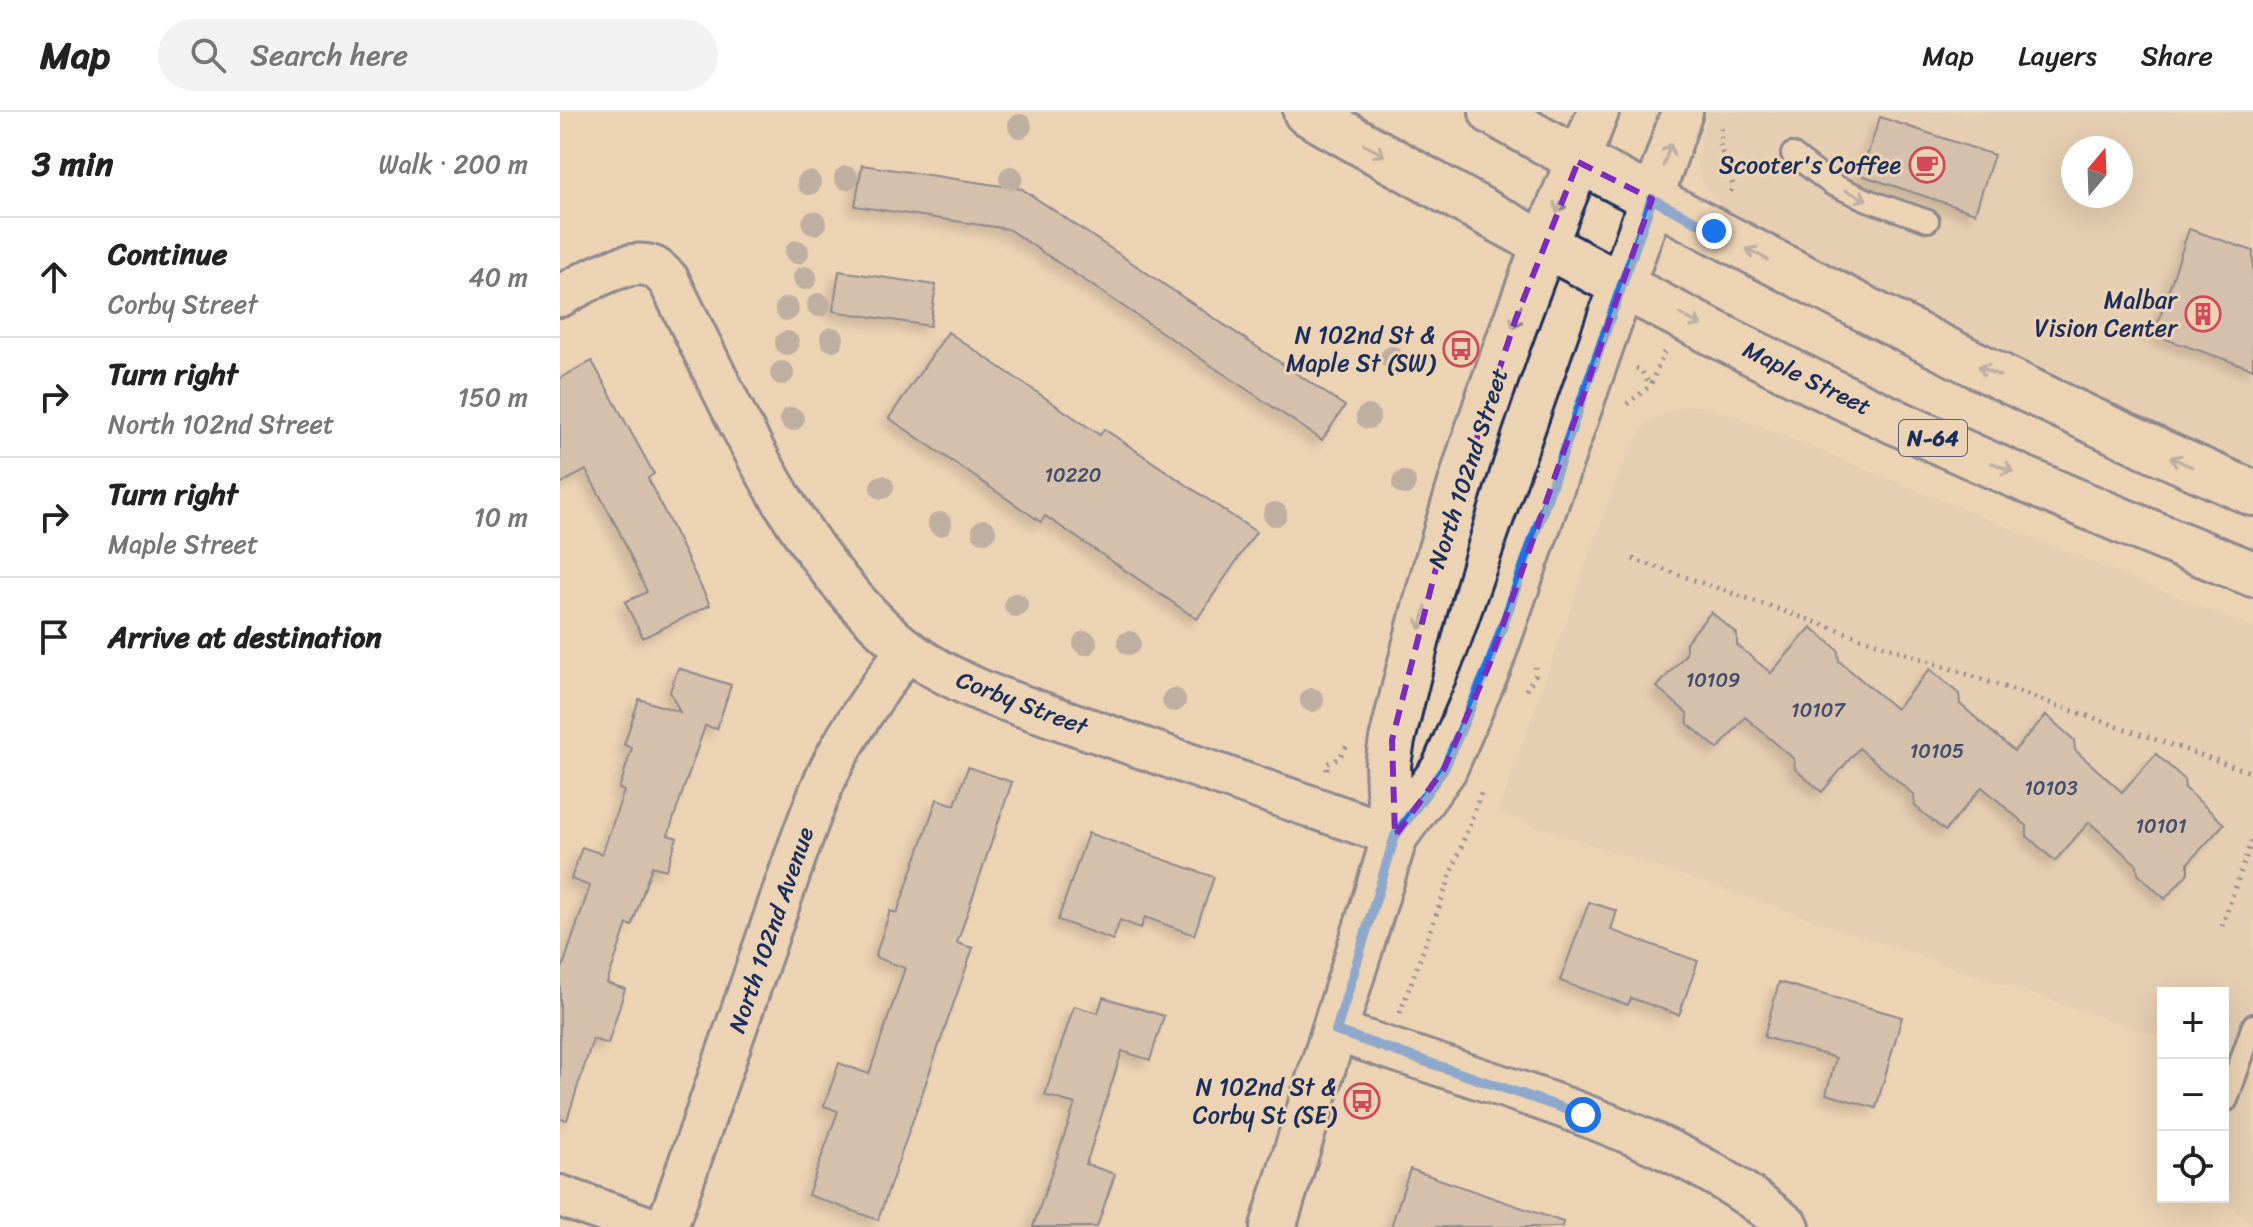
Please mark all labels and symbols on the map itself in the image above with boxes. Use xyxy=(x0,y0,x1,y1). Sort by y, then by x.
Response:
north arrow xyxy=(2061,136,2133,208)
one-way arrow xyxy=(1362,142,1386,158)
one-way arrow xyxy=(1660,143,1675,168)
place label: Scooter's Coffee xyxy=(1719,144,1901,186)
cafe icon: Scooter's Coffee xyxy=(1908,146,1946,184)
one-way arrow xyxy=(1844,188,1868,203)
one-way arrow xyxy=(1553,190,1567,214)
route end xyxy=(1696,213,1732,249)
one-way arrow xyxy=(1746,245,1769,261)
place label: Malbar Vision Center xyxy=(2034,279,2179,349)
building icon: Malbar Vision Center xyxy=(2184,295,2222,333)
one-way arrow xyxy=(1509,304,1524,329)
one-way arrow xyxy=(1679,312,1702,328)
place label: N 102nd St & Maple St (SW) xyxy=(1286,314,1437,384)
street label: Maple Street xyxy=(1735,329,1879,427)
bus stop icon: N 102nd St & Maple St (SW) xyxy=(1442,330,1480,368)
street label: North 102nd Street xyxy=(1416,362,1520,574)
one-way arrow xyxy=(1977,363,2001,378)
road number: N-64 xyxy=(1899,420,1967,456)
one-way arrow xyxy=(2170,454,2194,469)
house number: 10220 xyxy=(1045,458,1101,493)
one-way arrow xyxy=(1989,461,2013,476)
one-way arrow xyxy=(1414,605,1429,630)
street label: Corby Street xyxy=(950,659,1095,748)
house number: 10109 xyxy=(1686,663,1740,698)
house number: 10107 xyxy=(1791,693,1847,728)
house number: 10105 xyxy=(1910,734,1964,769)
house number: 10103 xyxy=(2024,771,2078,806)
house number: 10101 xyxy=(2135,809,2187,844)
street label: North 102nd Avenue xyxy=(716,821,826,1039)
place label: N 102nd St & Corby St (SE) xyxy=(1193,1066,1338,1136)
bus stop icon: N 102nd St & Corby St (SE) xyxy=(1343,1082,1381,1120)
route start xyxy=(1565,1097,1601,1133)

